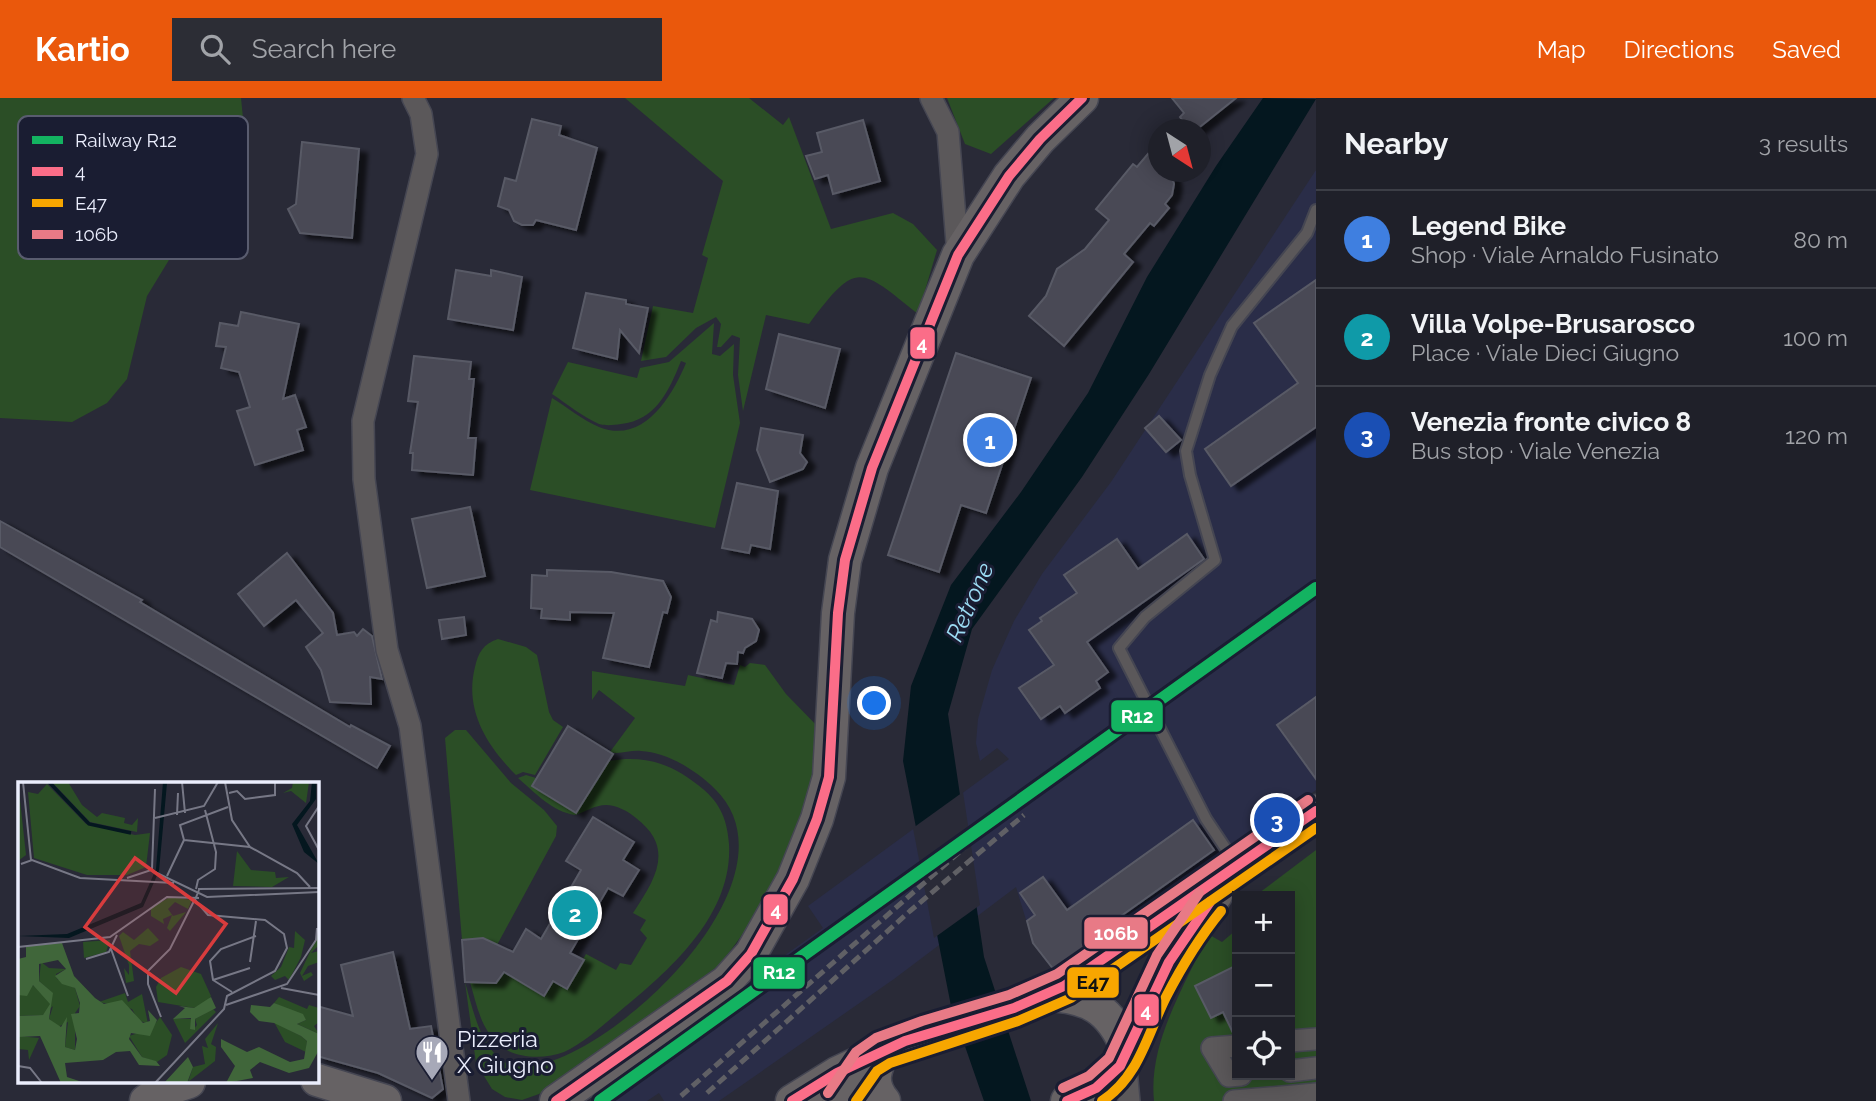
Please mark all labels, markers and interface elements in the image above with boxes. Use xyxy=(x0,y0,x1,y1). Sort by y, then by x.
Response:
search box xyxy=(172,18,662,81)
text: Kartio xyxy=(35,30,130,69)
icon: search xyxy=(196,30,234,68)
text: Search here xyxy=(252,34,396,64)
text: Map xyxy=(1537,35,1586,64)
text: Directions xyxy=(1624,35,1734,64)
text: Saved xyxy=(1772,35,1841,64)
legend xyxy=(18,116,248,259)
north arrow xyxy=(1148,119,1211,182)
text: Nearby xyxy=(1344,126,1448,161)
text: Railway R12 xyxy=(75,129,177,151)
text: 3 results xyxy=(1759,130,1848,157)
text: 4 xyxy=(75,160,85,182)
text: E47 xyxy=(75,192,107,214)
text: Legend Bike xyxy=(1411,211,1566,241)
text: 106b xyxy=(75,223,118,245)
text: 1 xyxy=(1361,226,1373,253)
text: 80 m xyxy=(1793,226,1848,253)
text: Shop · Viale Arnaldo Fusinato xyxy=(1411,241,1719,268)
text: Villa Volpe-Brusarosco xyxy=(1411,309,1695,339)
text: 2 xyxy=(1361,324,1373,351)
text: 100 m xyxy=(1783,324,1848,351)
line badge: 4 xyxy=(909,326,936,360)
text: 4 xyxy=(917,332,928,354)
text: Place · Viale Dieci Giugno xyxy=(1411,339,1679,366)
text: Venezia fronte civico 8 xyxy=(1411,407,1691,437)
pin: 1 xyxy=(967,414,1013,466)
text: 3 xyxy=(1361,422,1373,449)
text: 120 m xyxy=(1785,422,1848,449)
text: Bus stop · Viale Venezia xyxy=(1411,437,1660,464)
water label: Retrone xyxy=(939,558,1000,646)
your location xyxy=(857,686,891,720)
line badge: R12 xyxy=(1110,699,1164,733)
text: R12 xyxy=(1121,705,1153,727)
inset map xyxy=(18,782,318,1084)
pin: 3 xyxy=(1254,794,1300,846)
pin: 2 xyxy=(552,887,598,939)
map controls xyxy=(1232,891,1295,1080)
button: + xyxy=(1232,891,1295,954)
line badge: 4 xyxy=(762,893,789,926)
text: 4 xyxy=(771,898,782,920)
line badge: 106b xyxy=(1083,916,1149,950)
text: 106b xyxy=(1094,922,1138,944)
button: − xyxy=(1232,954,1295,1017)
line badge: R12 xyxy=(752,956,806,990)
text: R12 xyxy=(763,961,795,983)
line badge: E47 xyxy=(1066,966,1120,999)
text: E47 xyxy=(1077,971,1110,993)
line badge: 4 xyxy=(1133,993,1160,1027)
text: 4 xyxy=(1141,999,1152,1021)
button: locate xyxy=(1232,1017,1295,1080)
place label: Pizzeria X Giugno xyxy=(457,1025,554,1078)
restaurant icon: Pizzeria X Giugno xyxy=(413,1033,451,1082)

